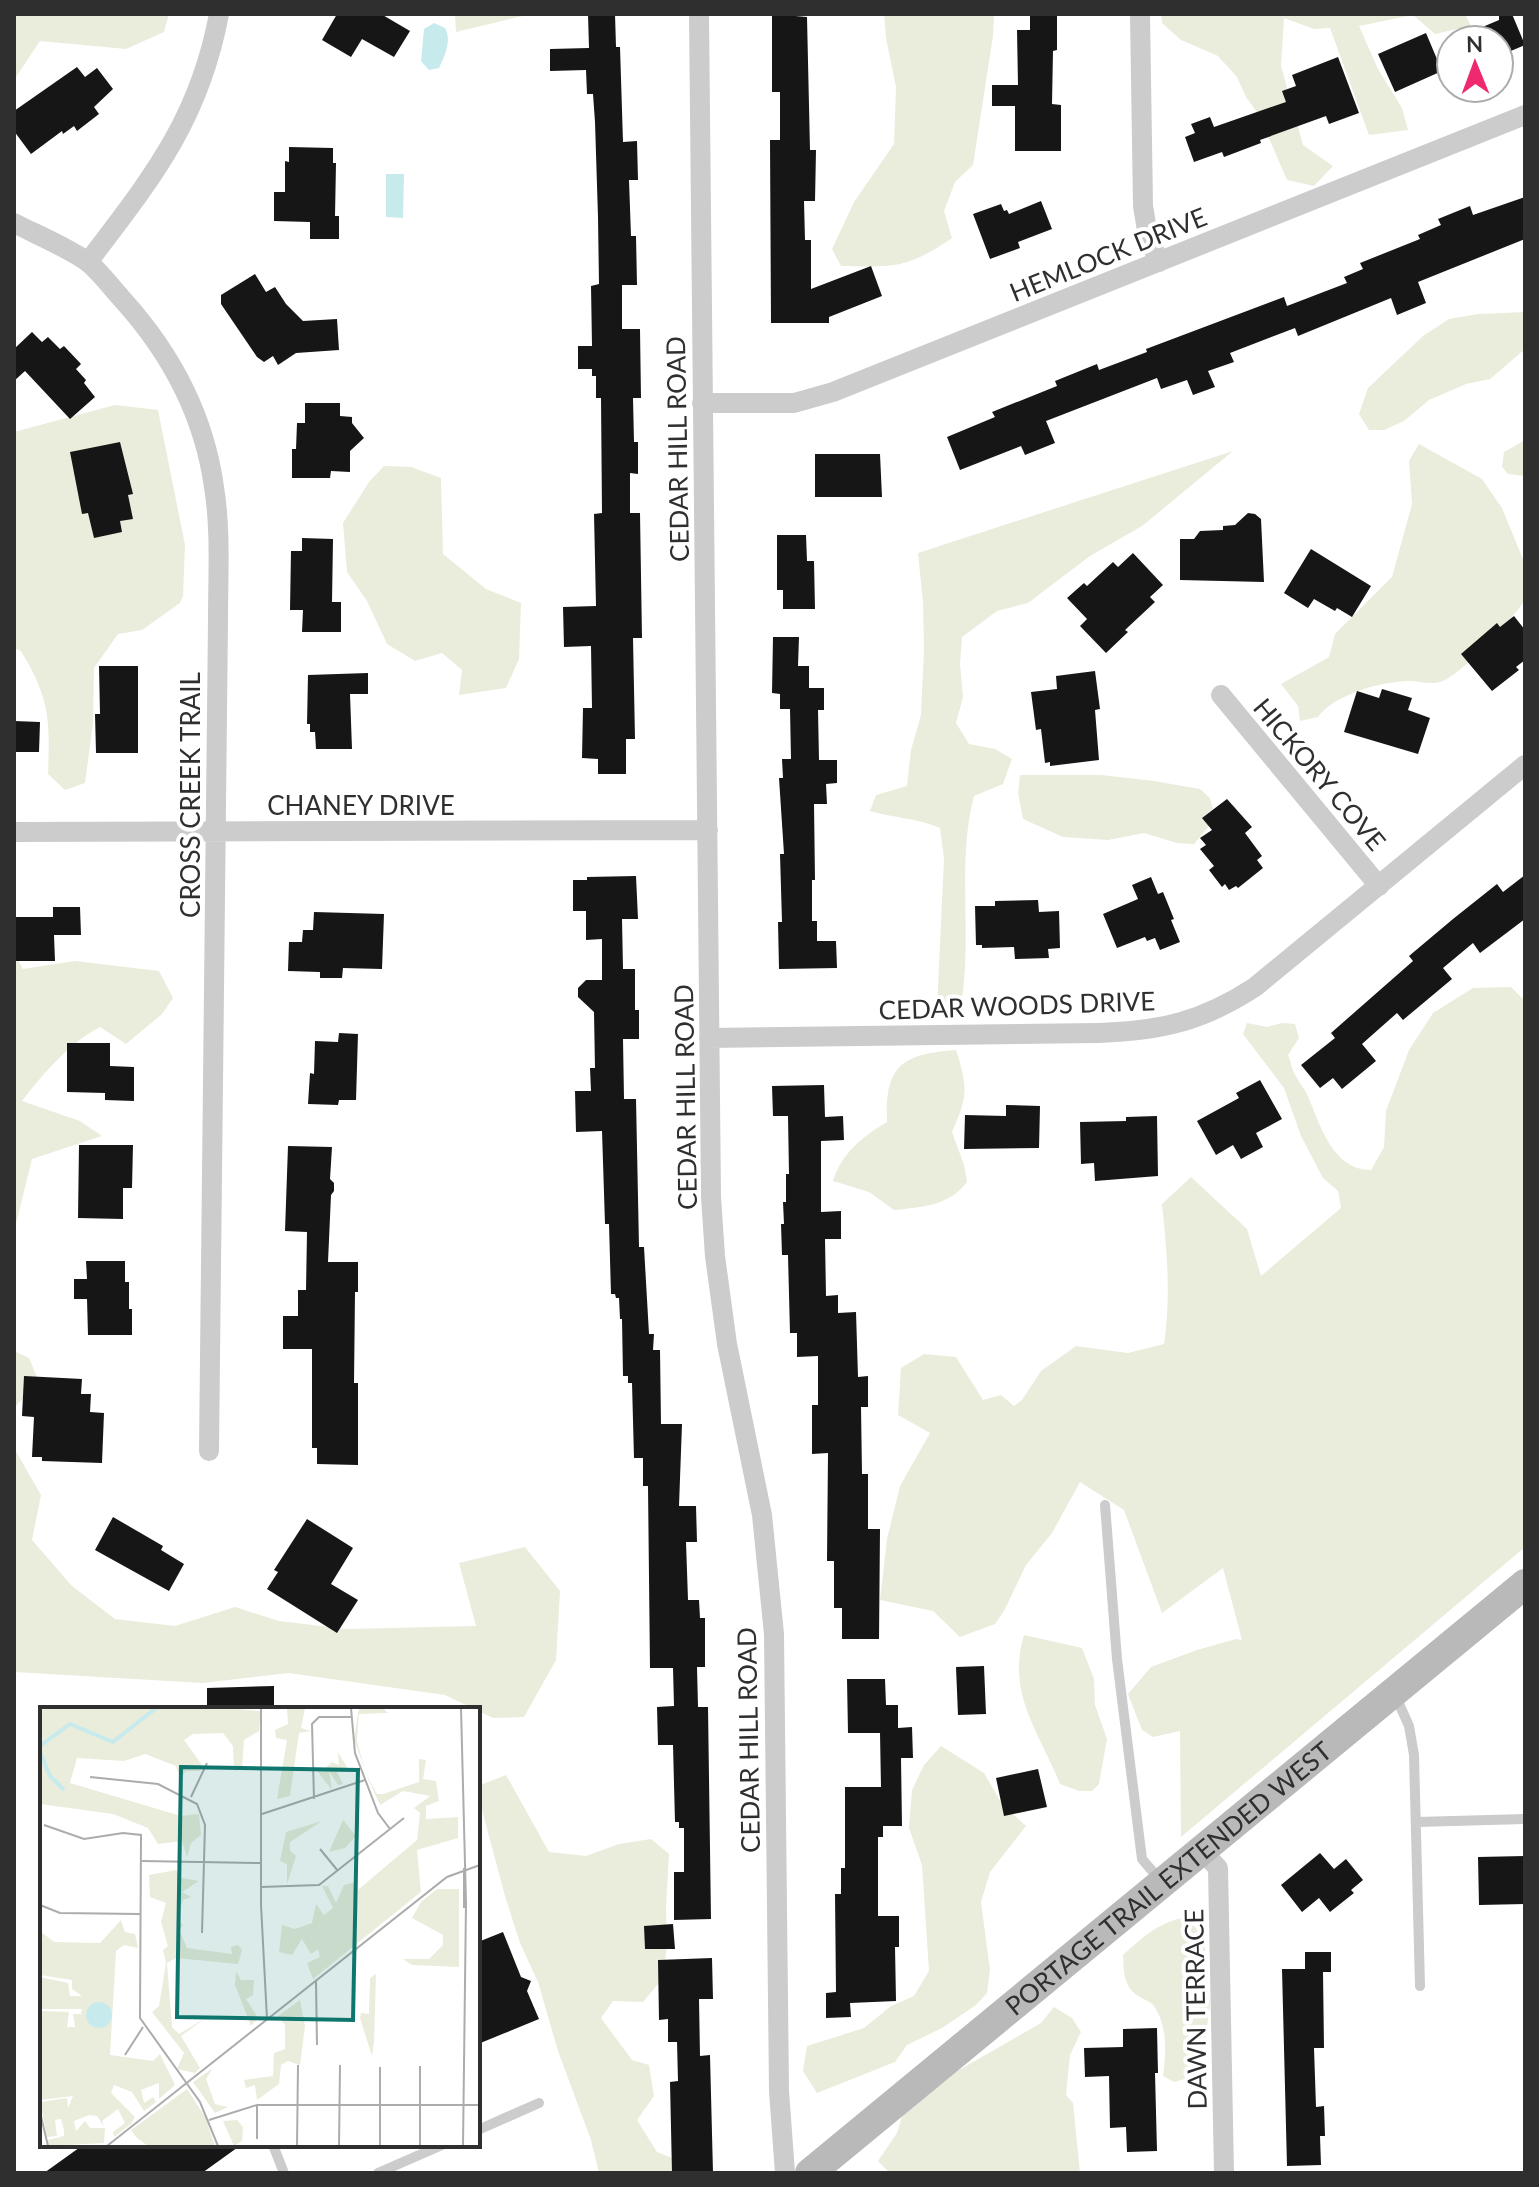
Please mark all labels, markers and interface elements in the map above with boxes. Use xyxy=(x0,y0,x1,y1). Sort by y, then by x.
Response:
north arrow xyxy=(1435,24,1515,104)
text: N xyxy=(1466,30,1483,57)
street label: HEMLOCK DRIVE xyxy=(1005,200,1211,308)
street label: CEDAR HILL ROAD xyxy=(659,336,695,562)
street label: CROSS CREEK TRAIL xyxy=(174,672,206,918)
street label: HICKORY COVE xyxy=(1247,691,1393,857)
street label: CHANEY DRIVE xyxy=(267,789,455,821)
street label: CEDAR HILL ROAD xyxy=(667,984,703,1210)
street label: CEDAR WOODS DRIVE xyxy=(878,984,1156,1026)
street label: CEDAR HILL ROAD xyxy=(730,1627,766,1853)
inset map xyxy=(40,1707,480,2147)
street label: PORTAGE TRAIL EXTENDED WEST xyxy=(999,1734,1338,2022)
street label: DAWN TERRACE xyxy=(1177,1908,1213,2110)

